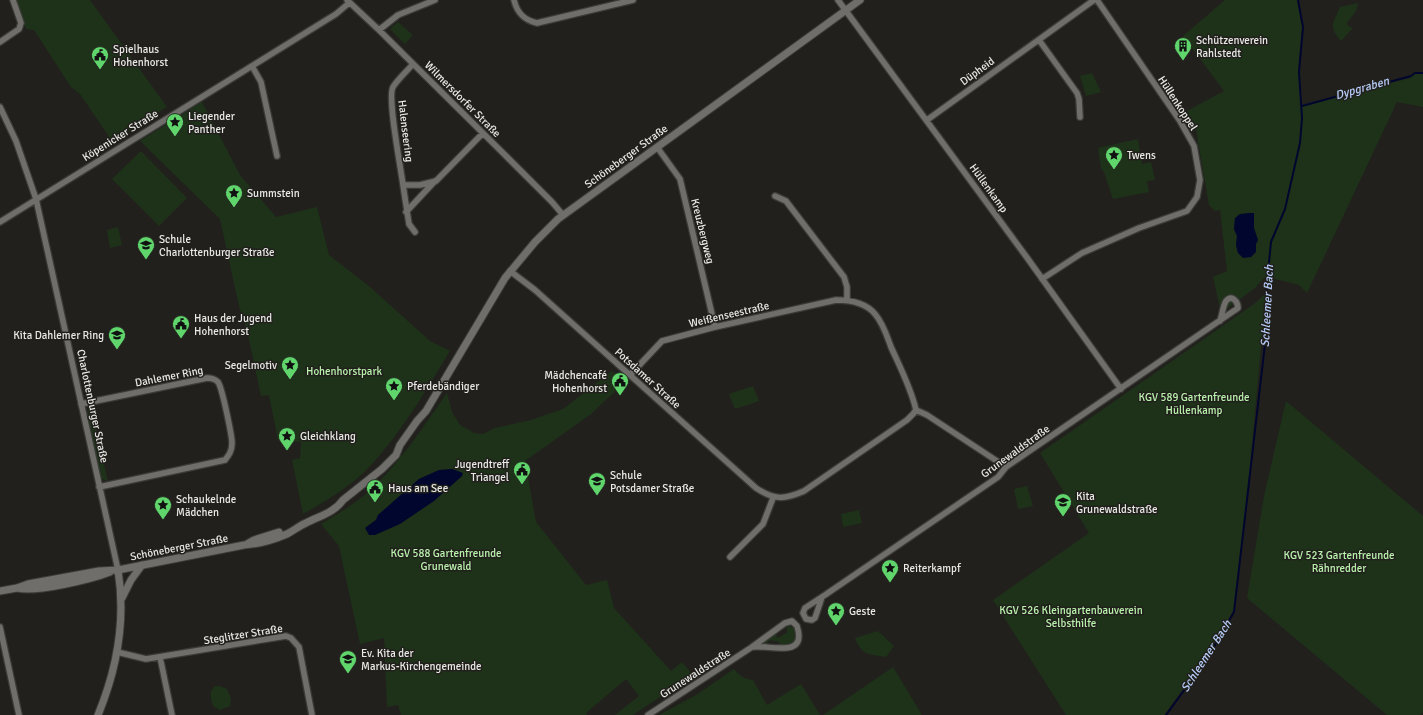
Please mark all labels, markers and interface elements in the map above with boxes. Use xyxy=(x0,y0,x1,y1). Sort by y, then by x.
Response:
place label: Schützenverein Rahlstedt xyxy=(1196,34,1268,60)
building icon: Schützenverein Rahlstedt xyxy=(1173,36,1193,61)
place label: Spielhaus Hohenhorst xyxy=(113,43,168,69)
public building icon: Spielhaus Hohenhorst xyxy=(90,45,110,70)
street label: Düpheid xyxy=(958,55,997,88)
street label: Wilmersdorfer Straße xyxy=(422,59,503,140)
street label: Hüllenkoppel xyxy=(1155,73,1200,133)
water label: Dypgraben xyxy=(1333,74,1391,103)
street label: Halenseering xyxy=(395,99,416,163)
street label: Köpenicker Straße xyxy=(80,107,161,164)
place label: Liegender Panther xyxy=(188,110,235,136)
place icon: Liegender Panther xyxy=(165,112,185,137)
street label: Schöneberger Straße xyxy=(582,122,670,191)
place icon: Twens xyxy=(1104,145,1124,170)
place label: Twens xyxy=(1127,149,1156,162)
street label: Hüllenkamp xyxy=(967,161,1011,215)
place icon: Summstein xyxy=(224,183,244,208)
place label: Summstein xyxy=(247,187,300,200)
street label: Kreuzbergweg xyxy=(688,197,717,265)
place label: Schule Charlottenburger Straße xyxy=(159,233,275,259)
school or university icon: Schule Charlottenburger Straße xyxy=(136,235,156,260)
water label: Schleemer Bach xyxy=(1258,264,1277,348)
street label: Weißenseestraße xyxy=(688,299,771,330)
place label: Haus der Jugend Hohenhorst xyxy=(194,312,272,338)
public building icon: Haus der Jugend Hohenhorst xyxy=(171,314,191,339)
school or university icon: Kita Dahlemer Ring xyxy=(107,325,127,350)
place label: Kita Dahlemer Ring xyxy=(13,329,104,342)
street label: Potsdamer Straße xyxy=(612,345,683,411)
street label: Charlottenburger Straße xyxy=(74,348,111,464)
place icon: Segelmotiv xyxy=(280,355,300,380)
place label: Segelmotiv xyxy=(225,359,277,372)
street label: Dahlemer Ring xyxy=(134,363,205,389)
park label: Hohenhorstpark xyxy=(306,365,382,378)
place label: Mädchencafé Hohenhorst xyxy=(544,369,607,395)
public building icon: Mädchencafé Hohenhorst xyxy=(610,371,630,396)
place icon: Pferdebändiger xyxy=(384,376,404,401)
place label: Pferdebändiger xyxy=(407,380,479,393)
park label: KGV 589 Gartenfreunde Hüllenkamp xyxy=(1138,391,1250,417)
street label: Grunewaldstraße xyxy=(978,422,1052,481)
place icon: Gleichklang xyxy=(277,426,297,451)
place label: Gleichklang xyxy=(300,430,356,443)
place label: Jugendtreff Triangel xyxy=(455,458,510,484)
public building icon: Jugendtreff Triangel xyxy=(512,460,532,485)
place label: Schule Potsdamer Straße xyxy=(610,469,694,495)
school or university icon: Schule Potsdamer Straße xyxy=(587,471,607,496)
public building icon: Haus am See xyxy=(365,478,385,503)
place label: Haus am See xyxy=(388,482,448,495)
place label: Kita Grunewaldstraße xyxy=(1076,490,1158,516)
school or university icon: Kita Grunewaldstraße xyxy=(1053,492,1073,517)
place label: Schaukelnde Mädchen xyxy=(176,493,236,519)
place icon: Schaukelnde Mädchen xyxy=(153,495,173,520)
street label: Schöneberger Straße xyxy=(129,532,229,563)
park label: KGV 588 Gartenfreunde Grunewald xyxy=(390,547,502,573)
park label: KGV 523 Gartenfreunde Rähnredder xyxy=(1283,549,1395,575)
place icon: Reiterkampf xyxy=(880,558,900,583)
place label: Reiterkampf xyxy=(903,562,962,575)
place icon: Geste xyxy=(826,601,846,626)
park label: KGV 526 Kleingartenbauverein Selbsthilfe xyxy=(999,604,1143,630)
place label: Geste xyxy=(849,605,876,618)
water label: Schleemer Bach xyxy=(1178,617,1235,695)
street label: Steglitzer Straße xyxy=(203,622,284,647)
street label: Grunewaldstraße xyxy=(658,646,733,701)
place label: Ev. Kita der Markus-Kirchengemeinde xyxy=(361,647,481,673)
school or university icon: Ev. Kita der Markus-Kirchengemeinde xyxy=(338,649,358,674)

